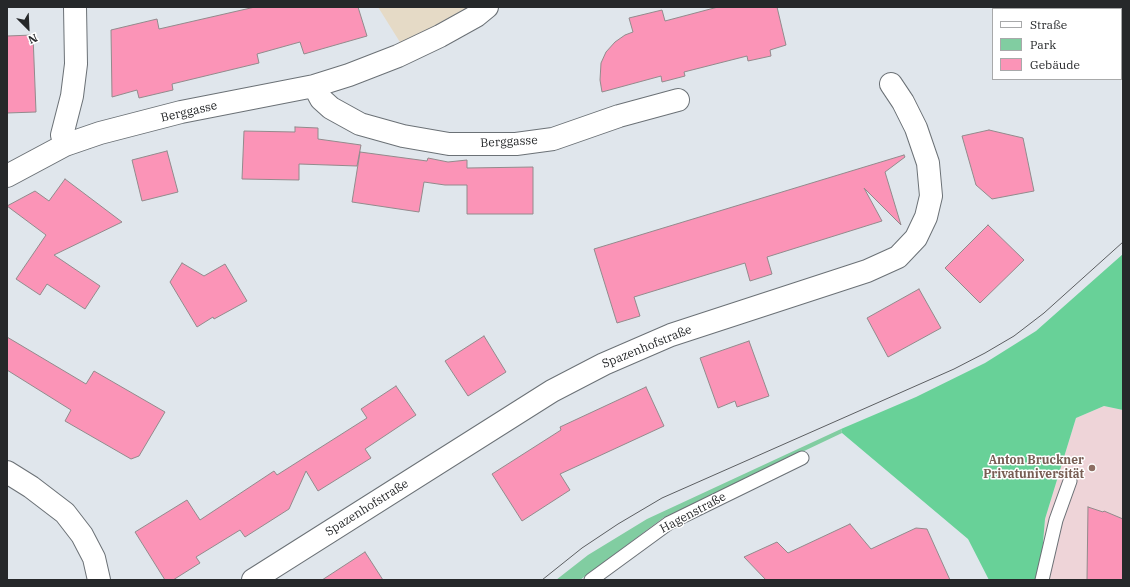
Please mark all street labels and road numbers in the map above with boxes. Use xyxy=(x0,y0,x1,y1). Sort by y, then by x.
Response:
street label: Berggasse xyxy=(159,99,219,125)
street label: Berggasse xyxy=(480,133,538,151)
street label: Spazenhofstraße xyxy=(600,322,694,372)
street label: Spazenhofstraße xyxy=(323,477,411,539)
street label: Hagenstraße xyxy=(658,490,728,536)

